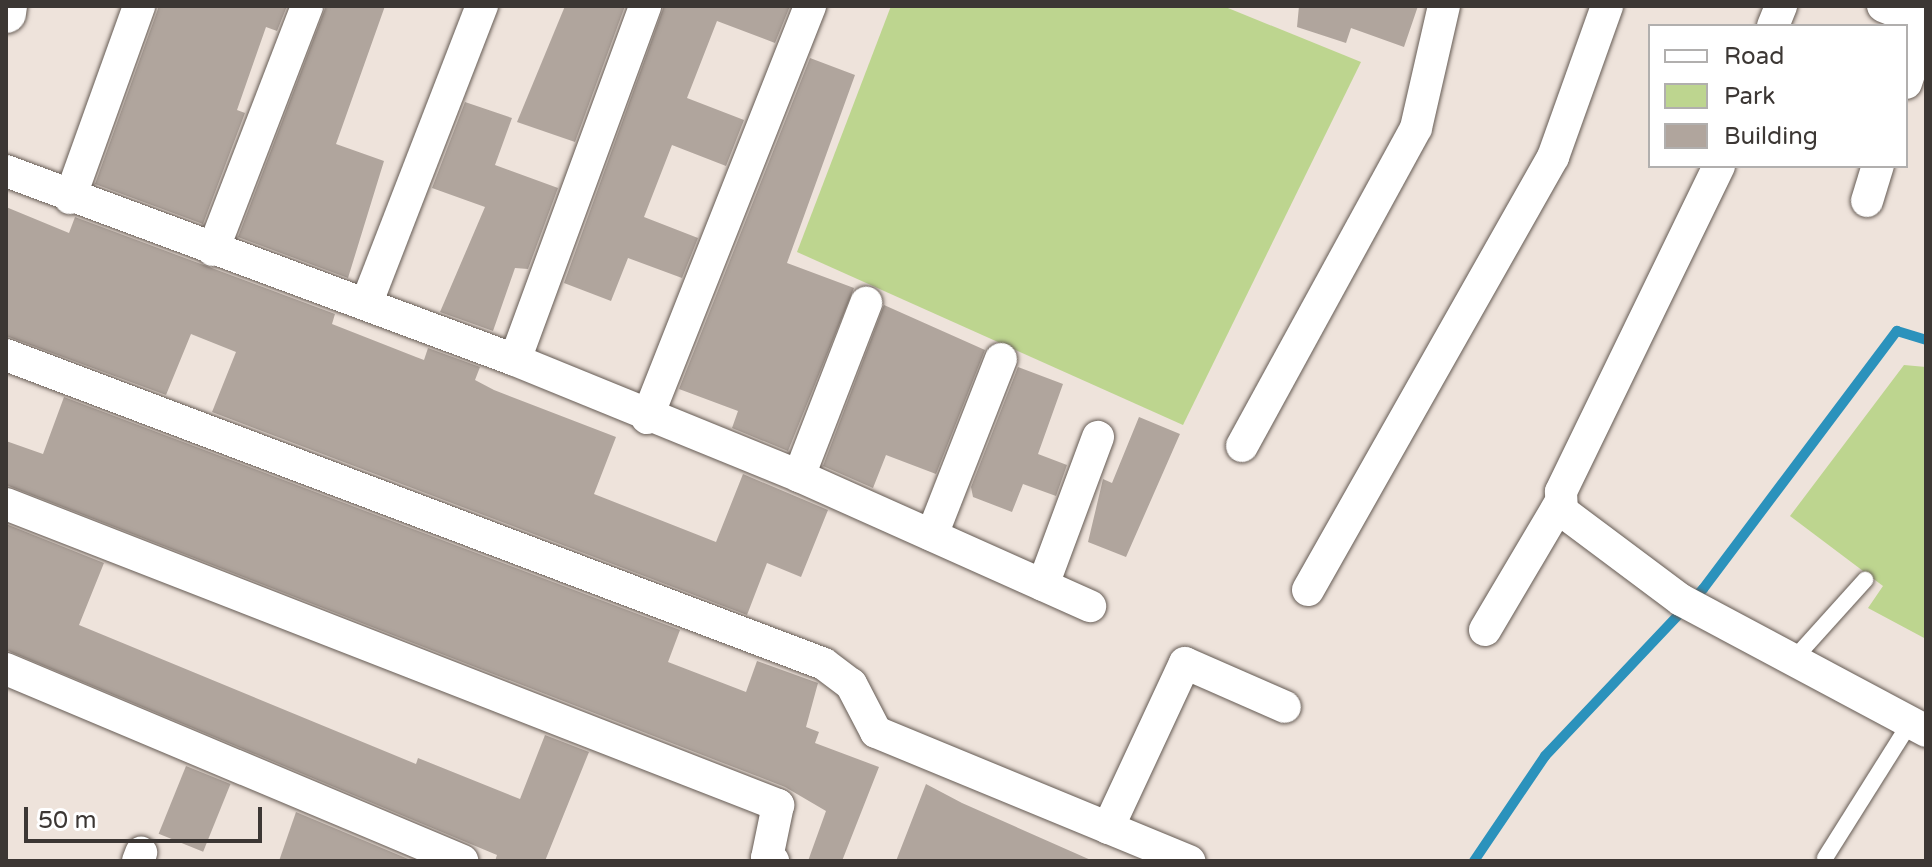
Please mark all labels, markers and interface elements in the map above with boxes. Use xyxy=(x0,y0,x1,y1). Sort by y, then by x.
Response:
legend xyxy=(1648,24,1908,168)
text: Road xyxy=(1724,42,1784,71)
text: Park xyxy=(1724,82,1775,111)
text: Building xyxy=(1724,122,1818,151)
scale bar xyxy=(28,791,266,841)
text: 50 m xyxy=(38,806,96,835)

